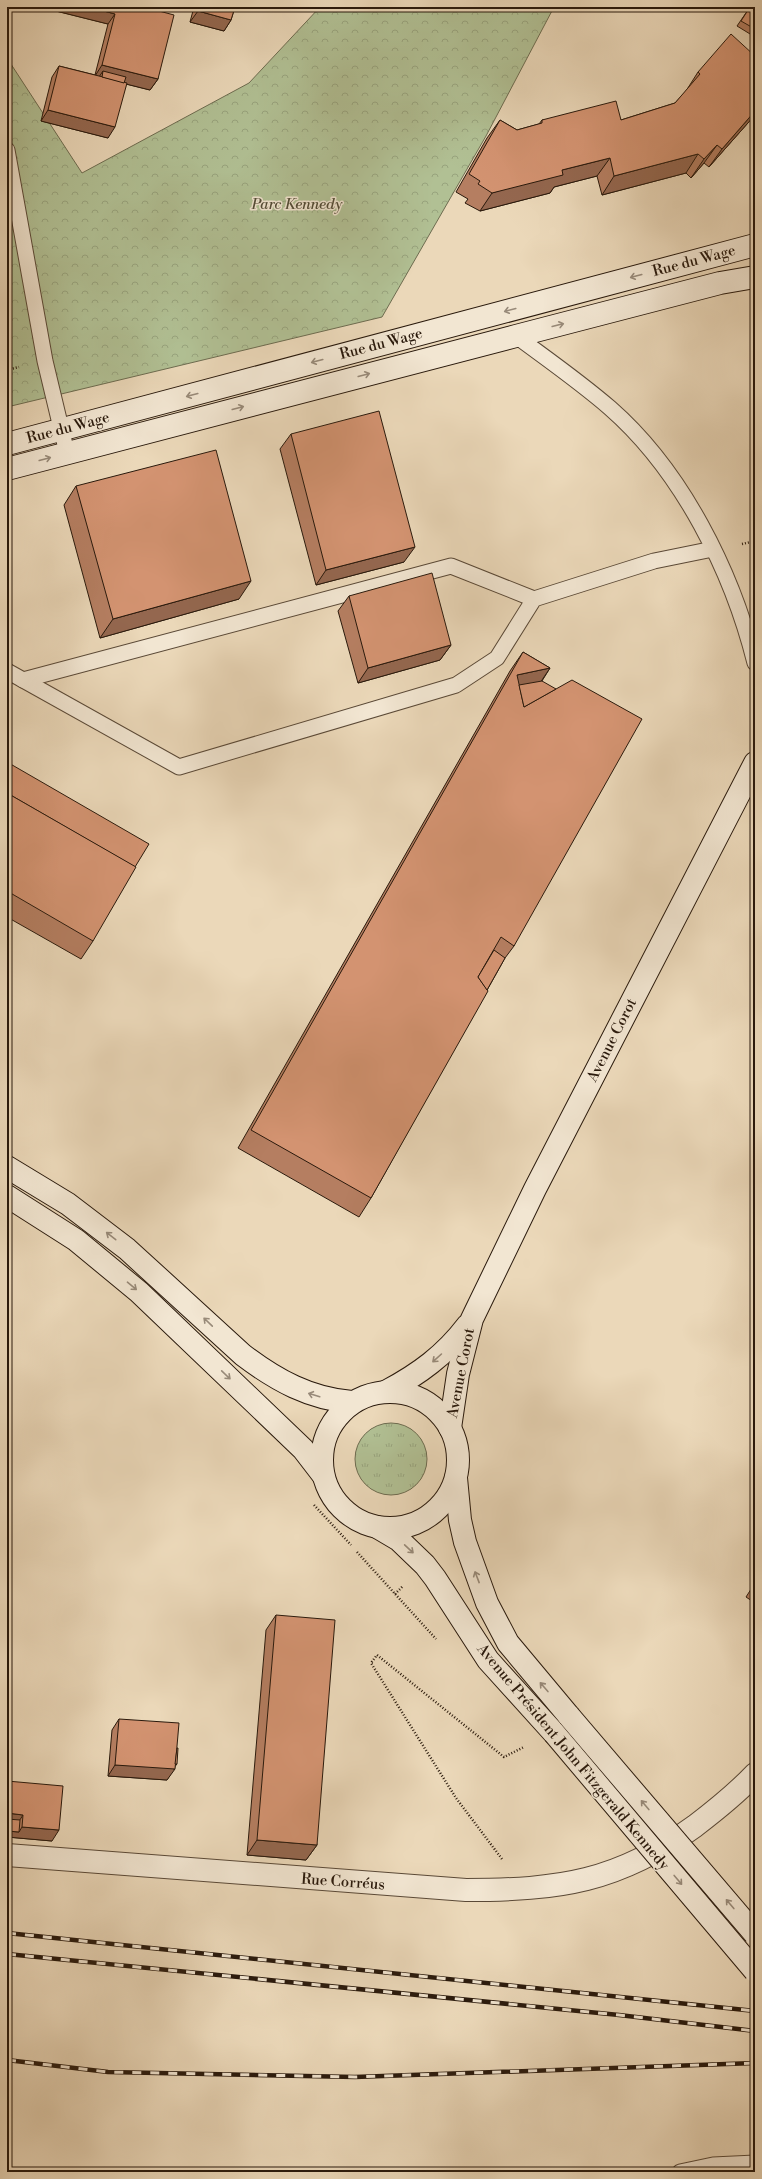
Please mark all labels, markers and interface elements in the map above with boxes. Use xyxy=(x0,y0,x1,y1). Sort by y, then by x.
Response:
park label: Parc Kennedy xyxy=(251,195,344,214)
street label: Rue du Wage xyxy=(650,241,738,281)
one-way arrow xyxy=(630,273,643,280)
one-way arrow xyxy=(504,306,517,314)
one-way arrow xyxy=(551,321,564,328)
street label: Rue du Wage xyxy=(337,324,425,364)
one-way arrow xyxy=(311,358,324,365)
one-way arrow xyxy=(357,371,370,379)
one-way arrow xyxy=(185,392,198,399)
one-way arrow xyxy=(232,404,245,412)
street label: Rue du Wage xyxy=(24,408,112,448)
one-way arrow xyxy=(38,454,51,462)
street label: Avenue Corot xyxy=(582,994,641,1086)
one-way arrow xyxy=(105,1232,116,1241)
one-way arrow xyxy=(126,1281,137,1290)
one-way arrow xyxy=(203,1317,213,1327)
street label: Avenue Corot xyxy=(443,1326,479,1421)
one-way arrow xyxy=(432,1353,442,1363)
one-way arrow xyxy=(221,1370,231,1380)
one-way arrow xyxy=(308,1391,321,1398)
one-way arrow xyxy=(404,1545,414,1554)
one-way arrow xyxy=(472,1571,480,1583)
street label: Avenue Président John Fitzgerald Kennedy xyxy=(472,1639,674,1875)
one-way arrow xyxy=(539,1682,548,1692)
one-way arrow xyxy=(641,1800,650,1811)
street label: Rue Corréus xyxy=(300,1870,386,1894)
one-way arrow xyxy=(674,1875,683,1886)
one-way arrow xyxy=(725,1899,734,1910)

